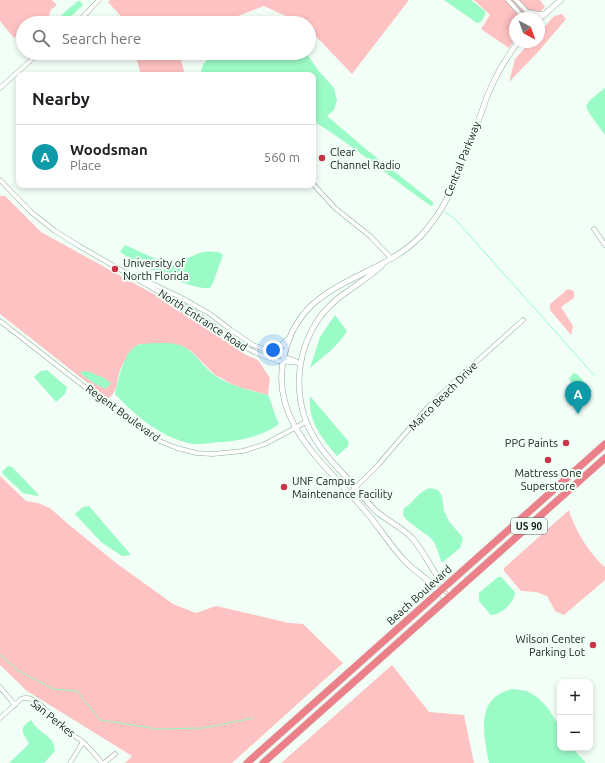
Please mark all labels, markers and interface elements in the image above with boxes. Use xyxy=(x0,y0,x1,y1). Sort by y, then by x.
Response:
north arrow xyxy=(509,12,545,48)
search box xyxy=(16,16,316,60)
icon: search xyxy=(30,27,52,49)
text: Search here xyxy=(62,30,141,47)
text: Nearby xyxy=(32,89,90,108)
street label: Central Parkway xyxy=(441,119,483,198)
text: Woodsman xyxy=(70,141,148,158)
place label: Clear Channel Radio xyxy=(330,146,401,171)
text: A xyxy=(40,150,50,164)
text: 560 m xyxy=(264,150,300,164)
marker: Clear Channel Radio xyxy=(317,153,327,163)
text: Place xyxy=(70,158,101,172)
place label: University of North Florida xyxy=(123,257,189,282)
marker: University of North Florida xyxy=(110,264,120,274)
street label: North Entrance Road xyxy=(156,287,250,353)
your location xyxy=(263,340,283,360)
street label: Marco Beach Drive xyxy=(406,359,480,433)
pin: A xyxy=(565,381,591,414)
street label: Regent Boulevard xyxy=(84,382,162,444)
place label: PPG Paints xyxy=(505,437,558,449)
marker: PPG Paints xyxy=(561,438,571,448)
marker: Mattress One Superstore xyxy=(543,455,553,465)
place label: Mattress One Superstore xyxy=(514,467,582,492)
place label: UNF Campus Maintenance Facility xyxy=(292,475,393,500)
marker: UNF Campus Maintenance Facility xyxy=(279,482,289,492)
road number: US 90 xyxy=(511,518,547,534)
street label: Beach Boulevard xyxy=(384,563,454,627)
place label: Wilson Center Parking Lot xyxy=(515,633,586,658)
marker: Wilson Center Parking Lot xyxy=(588,640,598,650)
map controls xyxy=(557,679,593,751)
button: + xyxy=(557,679,593,715)
street label: San Perkes xyxy=(29,697,78,739)
button: − xyxy=(557,715,593,751)

